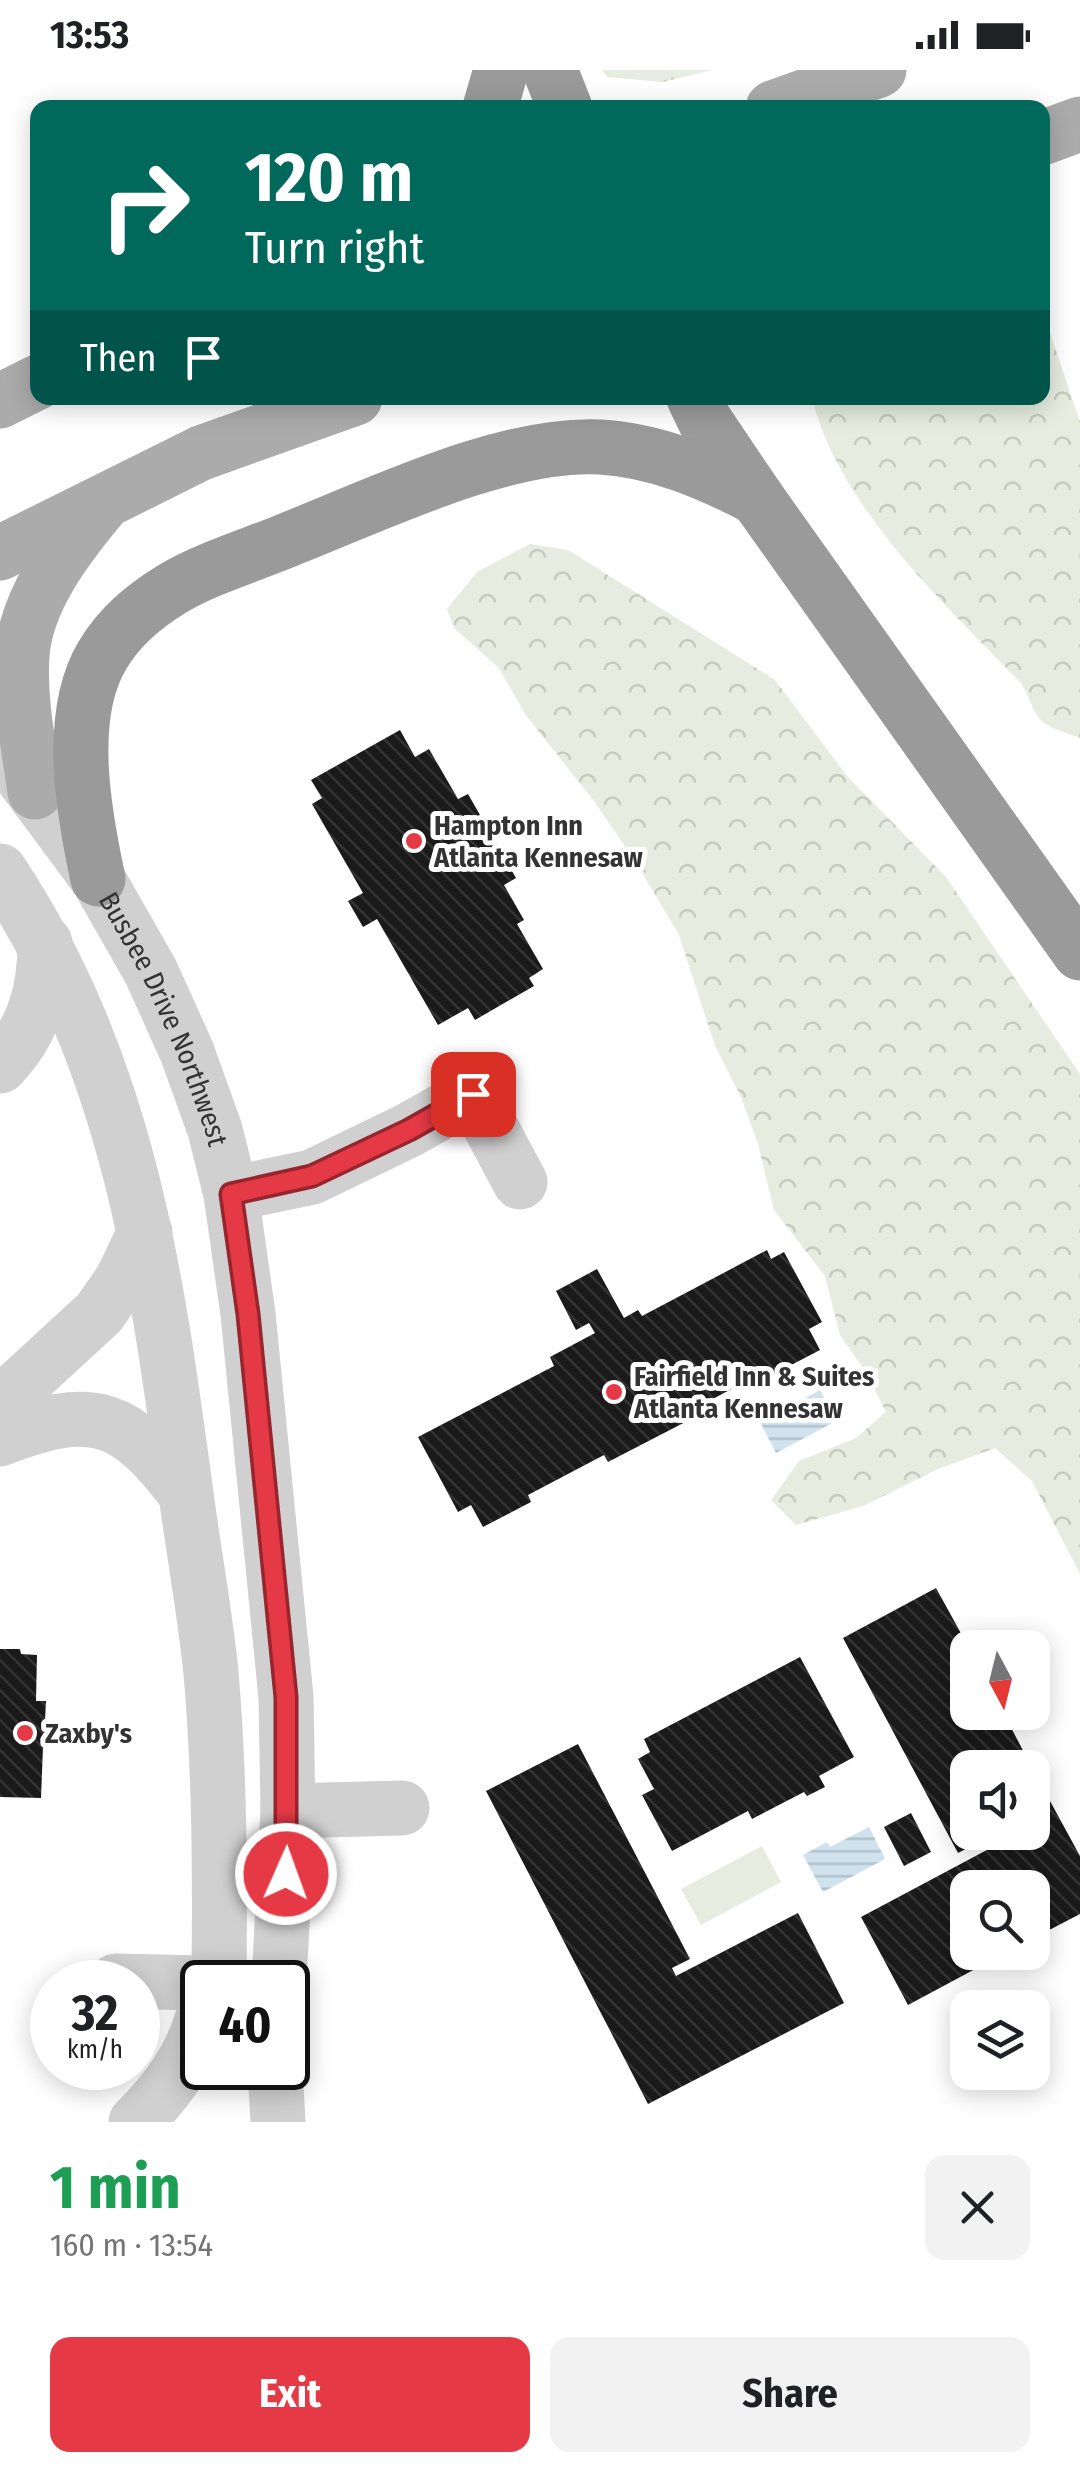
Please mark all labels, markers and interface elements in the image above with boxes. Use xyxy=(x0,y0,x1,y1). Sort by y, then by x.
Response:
text: 13:53 xyxy=(50,12,129,58)
text: 120 m xyxy=(245,136,413,220)
icon: right xyxy=(80,140,210,270)
text: Turn right xyxy=(245,221,424,275)
icon: arrive xyxy=(176,330,231,385)
text: Then xyxy=(80,335,156,381)
place label: Hampton Inn Atlanta Kennesaw xyxy=(433,809,644,874)
marker: Hampton Inn Atlanta Kennesaw xyxy=(403,830,425,852)
street label: Busbee Drive Northwest xyxy=(92,886,235,1150)
pin xyxy=(431,1052,516,1137)
icon: arrive xyxy=(446,1067,501,1122)
place label: Fairfield Inn & Suites Atlanta Kennesaw xyxy=(633,1360,874,1425)
marker: Fairfield Inn & Suites Atlanta Kennesaw xyxy=(603,1381,625,1403)
north arrow xyxy=(950,1630,1050,1730)
map controls xyxy=(950,1630,1050,2090)
place label: Zaxby's xyxy=(45,1717,132,1750)
marker: Zaxby's xyxy=(14,1722,36,1744)
button: sound xyxy=(950,1750,1050,1850)
position arrow xyxy=(234,1822,338,1926)
button: search xyxy=(950,1870,1050,1970)
speed limit sign: 40 xyxy=(180,1960,310,2090)
text: 32 xyxy=(72,1983,118,2043)
button: layers xyxy=(950,1990,1050,2090)
text: km/h xyxy=(67,2035,123,2065)
text: 1 min xyxy=(50,2152,181,2224)
button: close xyxy=(925,2155,1030,2260)
text: 160 m · 13:54 xyxy=(50,2226,213,2264)
button: Exit xyxy=(50,2337,530,2452)
button: Share xyxy=(550,2337,1030,2452)

